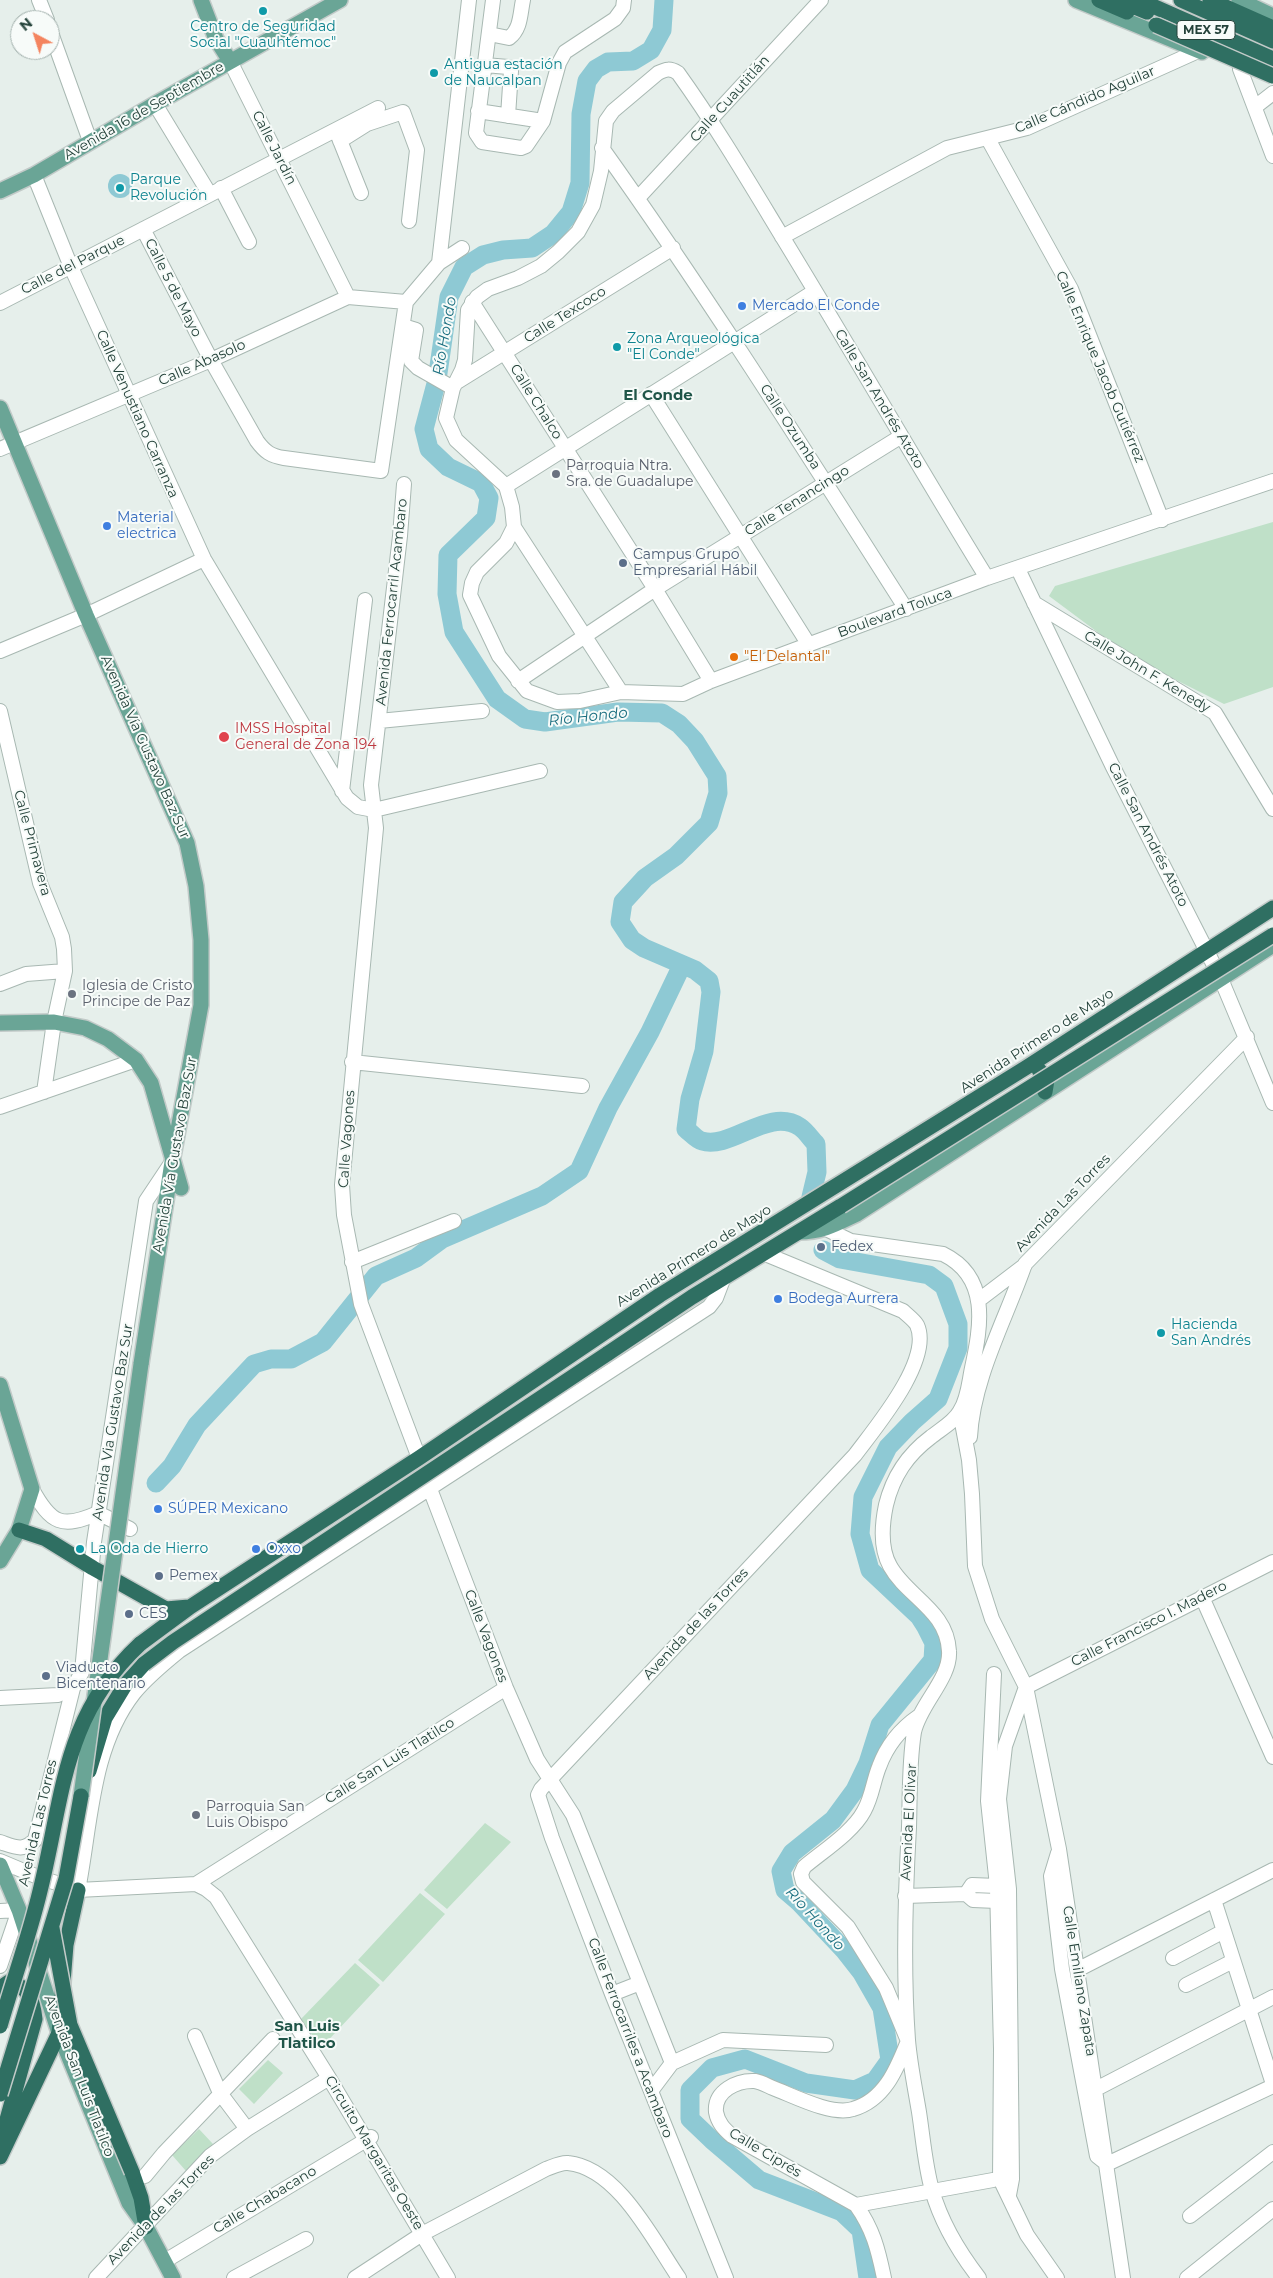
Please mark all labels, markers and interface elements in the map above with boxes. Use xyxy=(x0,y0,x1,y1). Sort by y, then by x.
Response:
marker: Centro de Seguridad Social "Cuauhtémoc" xyxy=(257,5,269,17)
north arrow xyxy=(10,10,60,60)
text: N xyxy=(16,14,36,35)
place label: Centro de Seguridad Social "Cuauhtémoc" xyxy=(190,19,336,52)
road number: MEX 57 xyxy=(1177,20,1235,40)
street label: Calle Cuautitlán xyxy=(687,52,773,146)
place label: Antigua estación de Naucalpan xyxy=(444,57,563,90)
street label: Avenida 16 de Septiembre xyxy=(61,58,227,164)
street label: Calle Cándido Aguilar xyxy=(1012,63,1158,137)
marker: Antigua estación de Naucalpan xyxy=(428,67,440,79)
street label: Calle Jardín xyxy=(248,108,300,188)
place label: Parque Revolución xyxy=(130,172,208,204)
marker: Parque Revolución xyxy=(114,182,126,194)
street label: Calle del Parque xyxy=(18,232,128,298)
street label: Calle 5 de Mayo xyxy=(141,236,205,340)
street label: Calle Enrique Jacob Gutiérrez xyxy=(1052,269,1148,465)
street label: Calle Texcoco xyxy=(521,283,609,347)
water label: Río Hondo xyxy=(429,295,461,377)
place label: Mercado El Conde xyxy=(752,298,880,314)
marker: Mercado El Conde xyxy=(736,300,748,312)
street label: Calle San Andrés Atoto xyxy=(831,326,927,472)
street label: Calle Venustiano Carranza xyxy=(92,327,182,501)
place label: Zona Arqueológica "El Conde" xyxy=(627,331,760,364)
street label: Calle Abasolo xyxy=(156,336,248,390)
marker: Zona Arqueológica "El Conde" xyxy=(611,341,623,353)
street label: Calle Chalco xyxy=(506,361,566,443)
street label: Calle Ozumba xyxy=(756,381,824,473)
district label: El Conde xyxy=(623,387,693,405)
place label: Parroquia Ntra. Sra. de Guadalupe xyxy=(566,458,694,491)
street label: Calle Tenancingo xyxy=(742,462,852,540)
marker: Parroquia Ntra. Sra. de Guadalupe xyxy=(550,468,562,480)
street label: Avenida Ferrocarril Acambaro xyxy=(373,498,411,706)
place label: Material electrica xyxy=(117,510,177,542)
marker: Material electrica xyxy=(101,520,113,532)
place label: Campus Grupo Empresarial Hábil xyxy=(633,547,757,580)
marker: Campus Grupo Empresarial Hábil xyxy=(617,557,629,569)
street label: Boulevard Toluca xyxy=(836,585,954,641)
street label: Calle John F. Kenedy xyxy=(1081,628,1213,716)
place label: "El Delantal" xyxy=(744,649,830,665)
marker: "El Delantal" xyxy=(728,651,740,663)
street label: Avenida Vía Gustavo Baz Sur xyxy=(97,653,193,841)
water label: Río Hondo xyxy=(548,704,628,730)
place label: IMSS Hospital General de Zona 194 xyxy=(235,721,376,754)
marker: IMSS Hospital General de Zona 194 xyxy=(217,730,231,744)
street label: Calle San Andrés Atoto xyxy=(1104,760,1192,910)
street label: Calle Primavera xyxy=(10,788,54,898)
place label: Iglesia de Cristo Principe de Paz xyxy=(82,978,192,1010)
street label: Avenida Primero de Mayo xyxy=(957,985,1117,1097)
marker: Iglesia de Cristo Principe de Paz xyxy=(66,988,78,1000)
street label: Avenida Vía Gustavo Baz Sur xyxy=(149,1056,201,1254)
street label: Calle Vagones xyxy=(335,1089,359,1189)
street label: Avenida Las Torres xyxy=(1012,1151,1114,1255)
street label: Avenida Primero de Mayo xyxy=(613,1201,775,1311)
place label: Fedex xyxy=(831,1239,873,1255)
marker: Fedex xyxy=(815,1241,827,1253)
place label: Bodega Aurrera xyxy=(788,1291,899,1307)
marker: Bodega Aurrera xyxy=(772,1293,784,1305)
place label: Hacienda San Andrés xyxy=(1171,1317,1251,1350)
street label: Avenida Via Gustavo Baz Sur xyxy=(89,1322,137,1522)
marker: Hacienda San Andrés xyxy=(1155,1327,1167,1339)
place label: SÚPER Mexicano xyxy=(168,1501,288,1517)
marker: SÚPER Mexicano xyxy=(152,1503,164,1515)
place label: La Oda de Hierro xyxy=(90,1541,208,1557)
place label: Oxxo xyxy=(266,1541,301,1557)
marker: La Oda de Hierro xyxy=(74,1543,86,1555)
marker: Oxxo xyxy=(250,1543,262,1555)
street label: Avenida de las Torres xyxy=(640,1565,752,1683)
place label: Pemex xyxy=(169,1568,218,1584)
marker: Pemex xyxy=(153,1570,165,1582)
street label: Calle Francisco I. Madero xyxy=(1068,1577,1230,1671)
street label: Calle Vagones xyxy=(461,1587,511,1685)
place label: CES xyxy=(139,1606,167,1622)
marker: CES xyxy=(123,1608,135,1620)
place label: Viaducto Bicentenario xyxy=(56,1660,146,1692)
marker: Viaducto Bicentenario xyxy=(40,1670,52,1682)
street label: Calle San Luis Tlatilco xyxy=(322,1714,458,1808)
street label: Avenida Las Torres xyxy=(15,1758,61,1888)
street label: Avenida El Olivar xyxy=(898,1763,920,1881)
place label: Parroquia San Luis Obispo xyxy=(206,1799,305,1831)
marker: Parroquia San Luis Obispo xyxy=(190,1809,202,1821)
water label: Río Hondo xyxy=(782,1883,848,1955)
street label: Calle Emiliano Zapata xyxy=(1059,1905,1099,2057)
street label: Calle Ferrocarriles a Acambaro xyxy=(584,1936,676,2140)
street label: Avenida San Luis Tlatilco xyxy=(40,1993,118,2159)
district label: San Luis Tlatilco xyxy=(274,2018,340,2053)
street label: Circuito Margaritas Oeste xyxy=(321,2073,427,2233)
street label: Calle Ciprés xyxy=(726,2125,804,2181)
street label: Avenida de las Torres xyxy=(104,2151,218,2269)
street label: Calle Chabacano xyxy=(210,2163,320,2237)

